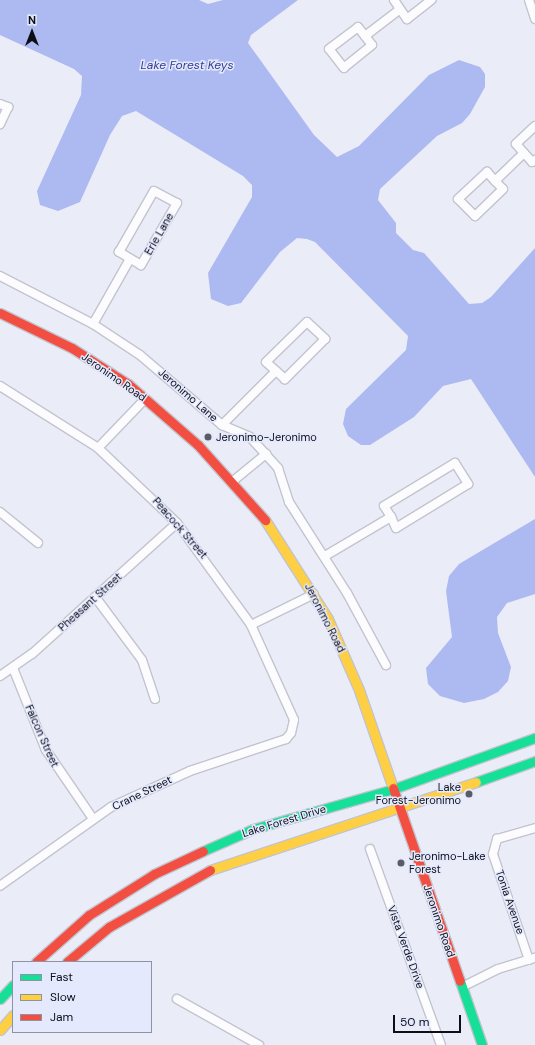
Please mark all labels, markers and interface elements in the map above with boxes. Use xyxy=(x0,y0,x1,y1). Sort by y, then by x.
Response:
north arrow xyxy=(12,12,52,52)
text: N xyxy=(28,13,36,27)
water label: Lake Forest Keys xyxy=(141,59,233,73)
street label: Erie Lane xyxy=(142,211,176,257)
street label: Jeronimo Road xyxy=(79,350,149,404)
street label: Jeronimo Lane xyxy=(155,366,221,424)
place label: Jeronimo-Jeronimo xyxy=(216,430,317,444)
marker: Jeronimo-Jeronimo xyxy=(203,432,213,442)
street label: Peacock Street xyxy=(150,495,210,561)
street label: Pheasant Street xyxy=(55,570,125,634)
street label: Jeronimo Road xyxy=(302,581,348,655)
street label: Falcon Street xyxy=(22,703,62,769)
street label: Crane Street xyxy=(110,773,174,813)
place label: Lake Forest-Jeronimo xyxy=(376,781,461,807)
marker: Lake Forest-Jeronimo xyxy=(464,789,474,799)
street label: Lake Forest Drive xyxy=(240,802,328,840)
place label: Jeronimo-Lake Forest xyxy=(409,850,486,876)
marker: Jeronimo-Lake Forest xyxy=(396,858,406,868)
street label: Tonia Avenue xyxy=(493,868,527,936)
street label: Jeronimo Road xyxy=(420,883,458,959)
street label: Vista Verde Drive xyxy=(385,904,427,990)
legend xyxy=(12,961,152,1033)
text: Fast xyxy=(50,969,73,985)
text: Slow xyxy=(50,989,76,1005)
scale bar xyxy=(395,1007,463,1033)
text: Jam xyxy=(50,1009,73,1025)
text: 50 m xyxy=(400,1014,429,1030)

